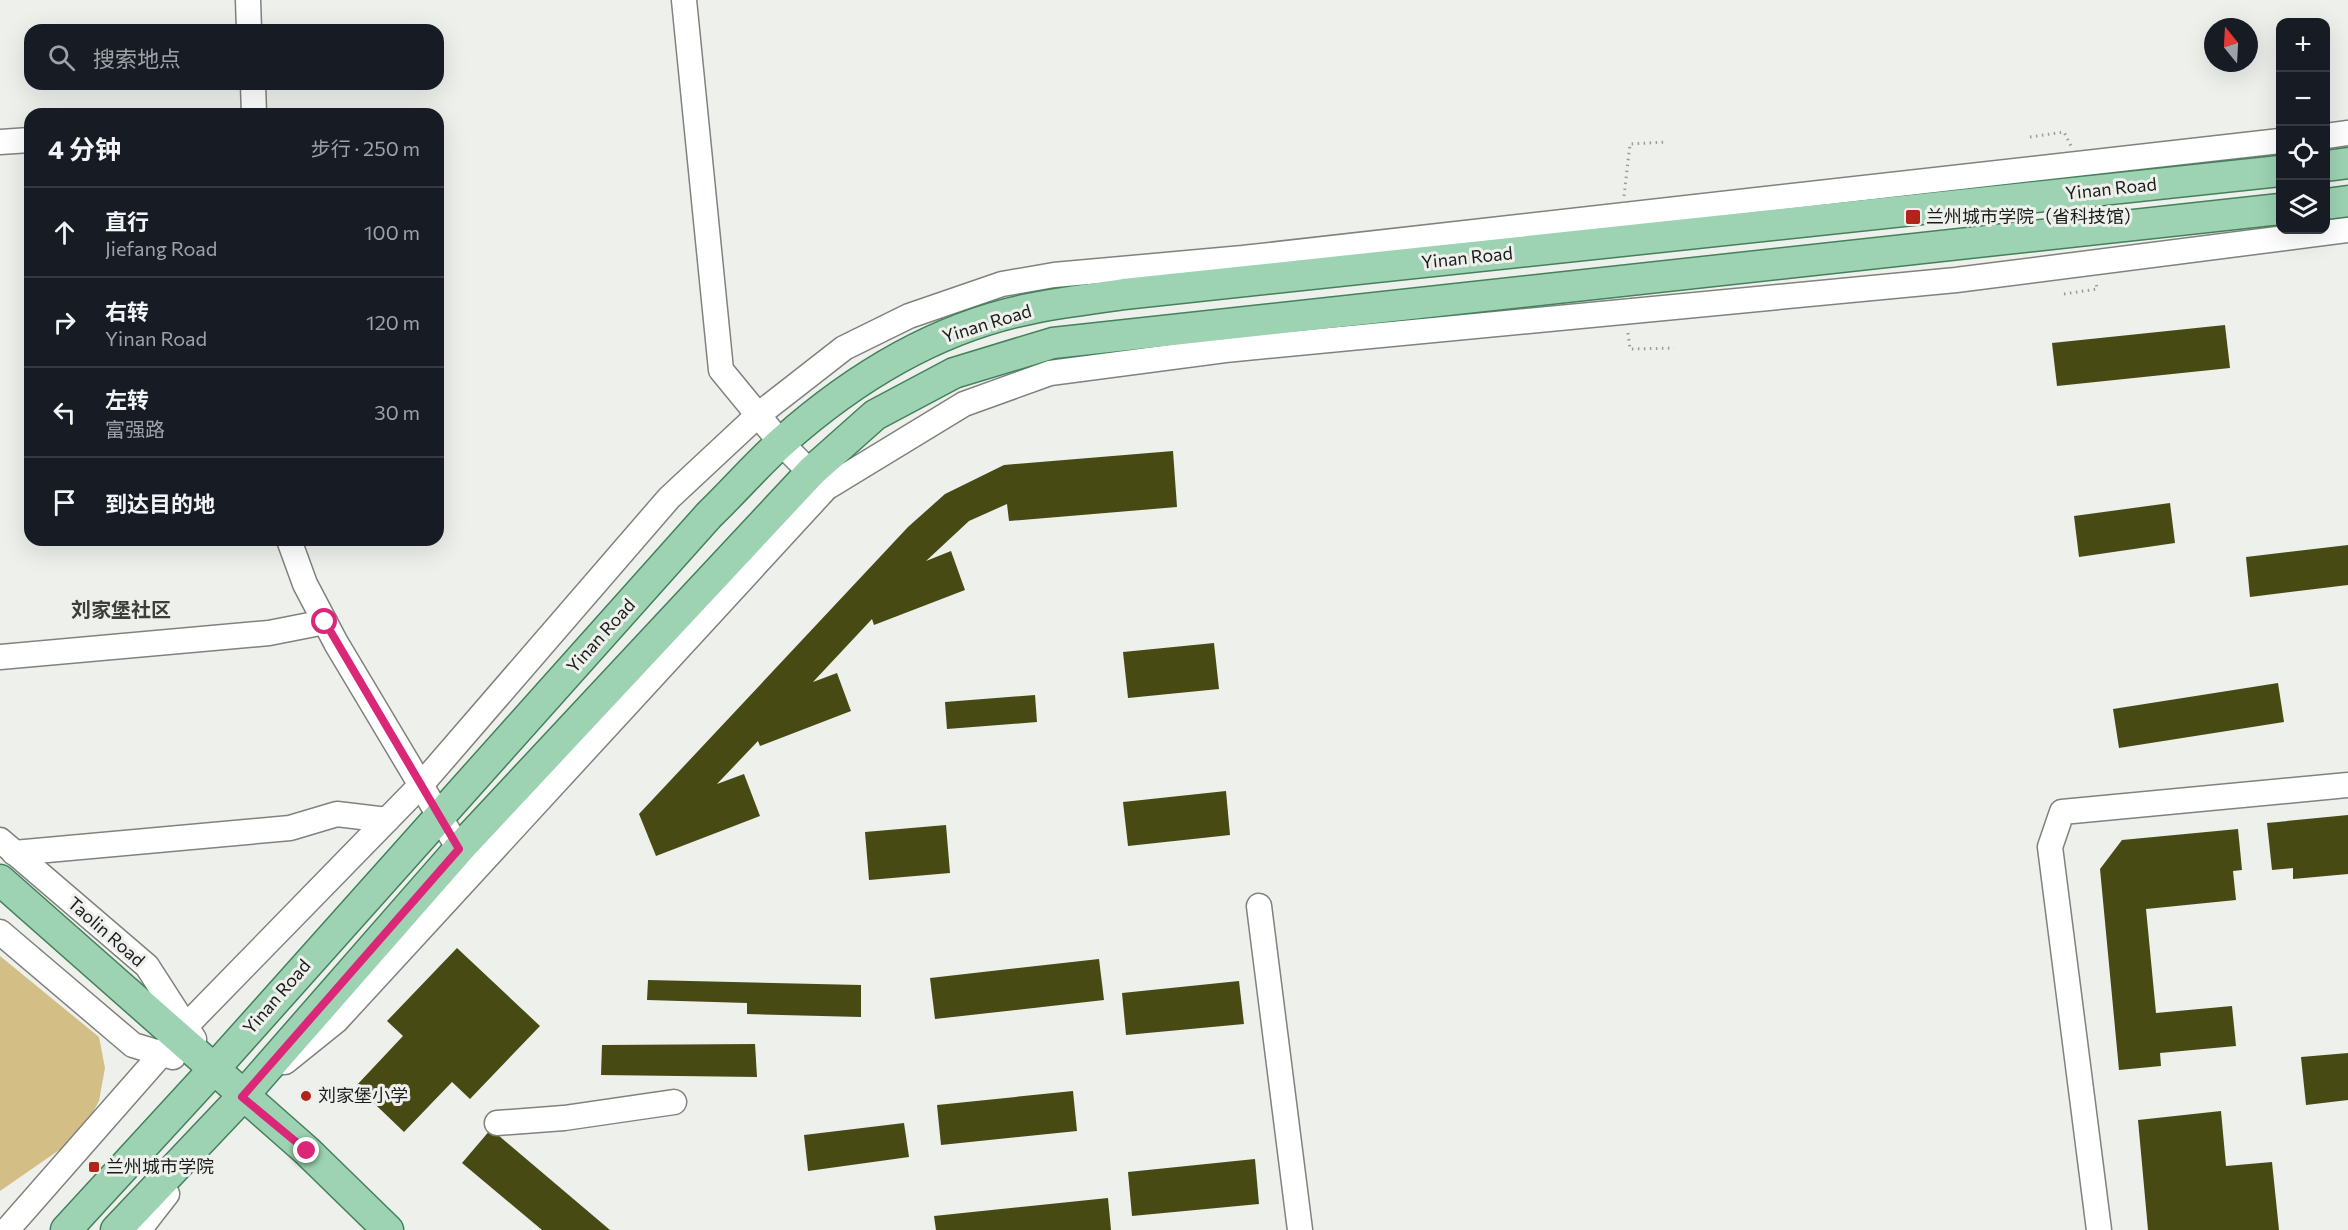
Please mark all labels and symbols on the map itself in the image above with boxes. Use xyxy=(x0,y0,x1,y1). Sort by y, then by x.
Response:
north arrow xyxy=(2204,18,2258,72)
street label: Yinan Road xyxy=(2064,172,2158,204)
place label: 兰州城市学院（省科技馆） xyxy=(1926,205,2142,227)
marker: 兰州城市学院（省科技馆） xyxy=(1904,208,1922,226)
street label: Yinan Road xyxy=(1420,241,1514,273)
street label: Yinan Road xyxy=(940,299,1034,347)
street label: Yinan Road xyxy=(561,594,639,677)
district label: 刘家堡社区 xyxy=(71,597,171,621)
route start xyxy=(311,608,337,634)
street label: Taolin Road xyxy=(64,892,150,971)
street label: Yinan Road xyxy=(238,954,315,1038)
place label: 刘家堡小学 xyxy=(318,1084,408,1106)
marker: 刘家堡小学 xyxy=(299,1089,313,1103)
route end xyxy=(293,1137,319,1163)
place label: 兰州城市学院 xyxy=(106,1155,214,1177)
marker: 兰州城市学院 xyxy=(87,1160,101,1174)

